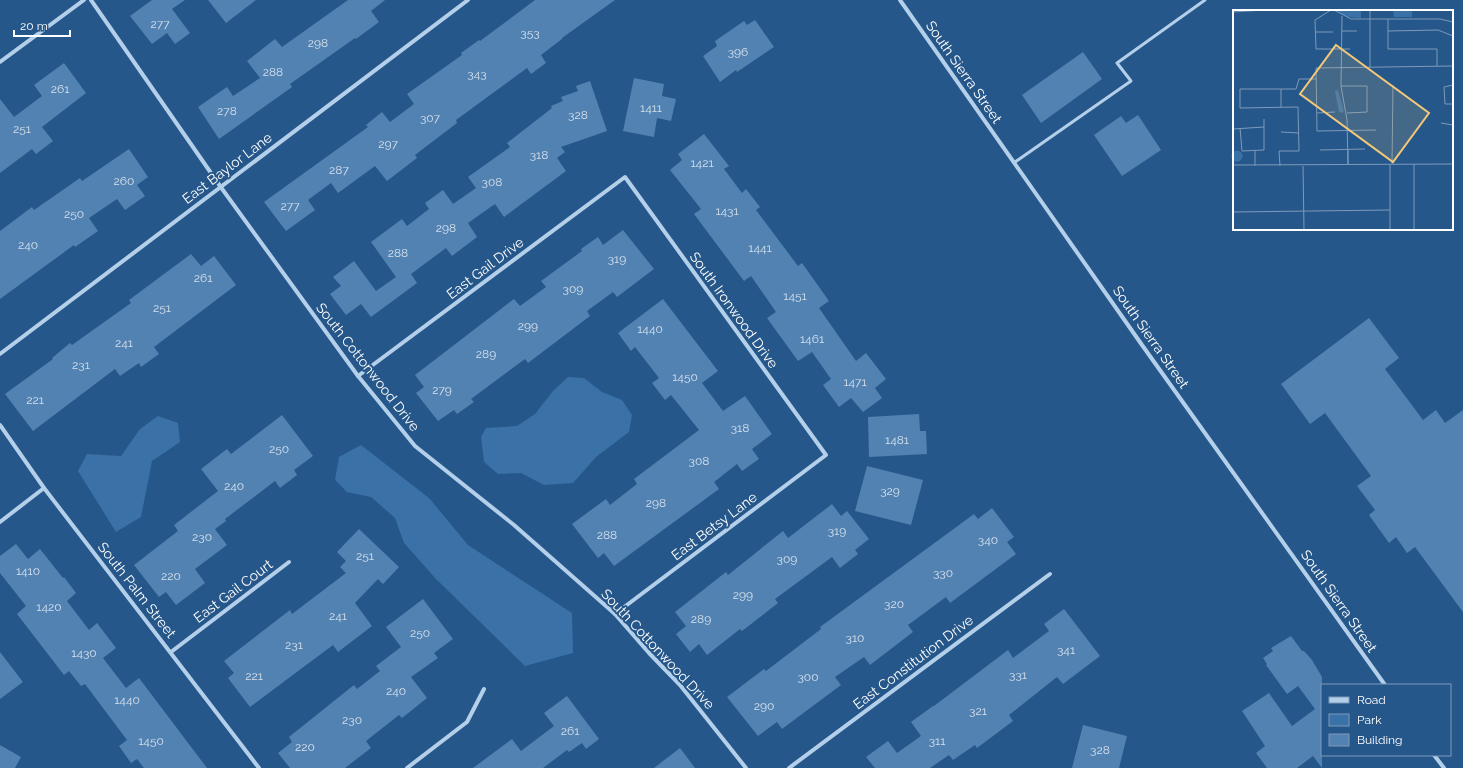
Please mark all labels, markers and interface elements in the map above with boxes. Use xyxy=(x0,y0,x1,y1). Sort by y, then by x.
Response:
inset map xyxy=(1233,10,1453,230)
scale bar xyxy=(14,12,70,38)
house number: 277 xyxy=(150,17,170,31)
street label: South Sierra Street xyxy=(923,18,1005,126)
text: 20 m xyxy=(20,19,48,33)
house number: 353 xyxy=(520,26,540,40)
house number: 298 xyxy=(308,36,328,50)
house number: 396 xyxy=(728,45,748,59)
house number: 288 xyxy=(263,65,283,79)
house number: 343 xyxy=(467,67,487,81)
house number: 261 xyxy=(51,82,69,96)
house number: 1411 xyxy=(640,101,662,115)
house number: 278 xyxy=(217,104,237,118)
house number: 328 xyxy=(568,108,588,122)
house number: 307 xyxy=(420,111,441,125)
house number: 251 xyxy=(13,122,31,136)
street label: East Baylor Lane xyxy=(179,129,275,207)
house number: 297 xyxy=(378,137,398,151)
house number: 318 xyxy=(530,148,548,162)
house number: 1421 xyxy=(690,156,714,170)
house number: 287 xyxy=(329,163,349,177)
house number: 260 xyxy=(114,174,134,188)
house number: 308 xyxy=(482,175,502,189)
house number: 277 xyxy=(280,199,300,213)
house number: 1431 xyxy=(715,204,739,218)
house number: 250 xyxy=(64,207,84,221)
house number: 298 xyxy=(436,221,456,235)
street label: East Gail Drive xyxy=(443,234,527,302)
house number: 240 xyxy=(18,238,38,252)
house number: 1441 xyxy=(748,241,772,255)
house number: 288 xyxy=(388,246,408,260)
street label: South Ironwood Drive xyxy=(687,249,781,371)
house number: 319 xyxy=(608,252,626,266)
house number: 261 xyxy=(194,271,212,285)
house number: 309 xyxy=(563,282,583,296)
street label: South Sierra Street xyxy=(1110,283,1192,391)
house number: 1451 xyxy=(783,289,807,303)
street label: South Cottonwood Drive xyxy=(313,300,423,434)
house number: 251 xyxy=(153,301,171,315)
house number: 299 xyxy=(518,319,538,333)
house number: 1440 xyxy=(637,322,663,336)
house number: 1461 xyxy=(800,332,824,346)
house number: 241 xyxy=(115,336,133,350)
house number: 289 xyxy=(476,347,496,361)
house number: 231 xyxy=(72,358,90,372)
house number: 1450 xyxy=(672,370,698,384)
house number: 1471 xyxy=(843,375,867,389)
house number: 279 xyxy=(432,383,452,397)
house number: 221 xyxy=(26,393,44,407)
house number: 318 xyxy=(731,421,749,435)
house number: 1481 xyxy=(885,433,909,447)
house number: 250 xyxy=(269,442,289,456)
house number: 308 xyxy=(689,454,709,468)
house number: 240 xyxy=(224,479,244,493)
house number: 329 xyxy=(880,484,900,498)
street label: East Betsy Lane xyxy=(668,489,760,563)
house number: 298 xyxy=(646,496,666,510)
house number: 319 xyxy=(828,524,846,538)
house number: 288 xyxy=(597,528,617,542)
house number: 230 xyxy=(192,530,212,544)
house number: 340 xyxy=(978,533,998,547)
street label: South Palm Street xyxy=(95,539,179,641)
street label: South Sierra Street xyxy=(1298,547,1380,655)
house number: 251 xyxy=(356,549,374,563)
house number: 309 xyxy=(777,552,797,566)
street label: East Gail Court xyxy=(190,556,276,626)
house number: 1410 xyxy=(16,564,40,578)
house number: 330 xyxy=(933,566,953,580)
house number: 220 xyxy=(161,569,181,583)
street label: South Cottonwood Drive xyxy=(598,586,718,712)
house number: 299 xyxy=(733,588,753,602)
house number: 320 xyxy=(884,597,904,611)
house number: 1420 xyxy=(36,600,62,614)
house number: 241 xyxy=(329,609,347,623)
house number: 289 xyxy=(691,612,711,626)
street label: East Constitution Drive xyxy=(850,612,976,712)
house number: 250 xyxy=(410,626,430,640)
house number: 310 xyxy=(846,631,864,645)
house number: 231 xyxy=(285,638,303,652)
house number: 341 xyxy=(1057,643,1075,657)
house number: 1430 xyxy=(71,646,97,660)
house number: 331 xyxy=(1009,668,1027,682)
house number: 221 xyxy=(245,669,263,683)
house number: 300 xyxy=(797,670,819,684)
house number: 240 xyxy=(386,684,406,698)
legend xyxy=(1321,684,1451,756)
house number: 1440 xyxy=(114,693,140,707)
text: Road xyxy=(1357,693,1386,707)
house number: 290 xyxy=(754,699,774,713)
house number: 321 xyxy=(969,704,987,718)
house number: 230 xyxy=(342,713,362,727)
text: Park xyxy=(1357,713,1382,727)
house number: 261 xyxy=(561,724,579,738)
text: Building xyxy=(1357,733,1403,747)
house number: 1450 xyxy=(138,734,164,748)
house number: 311 xyxy=(929,734,945,748)
house number: 220 xyxy=(295,740,315,754)
house number: 328 xyxy=(1090,743,1110,757)

